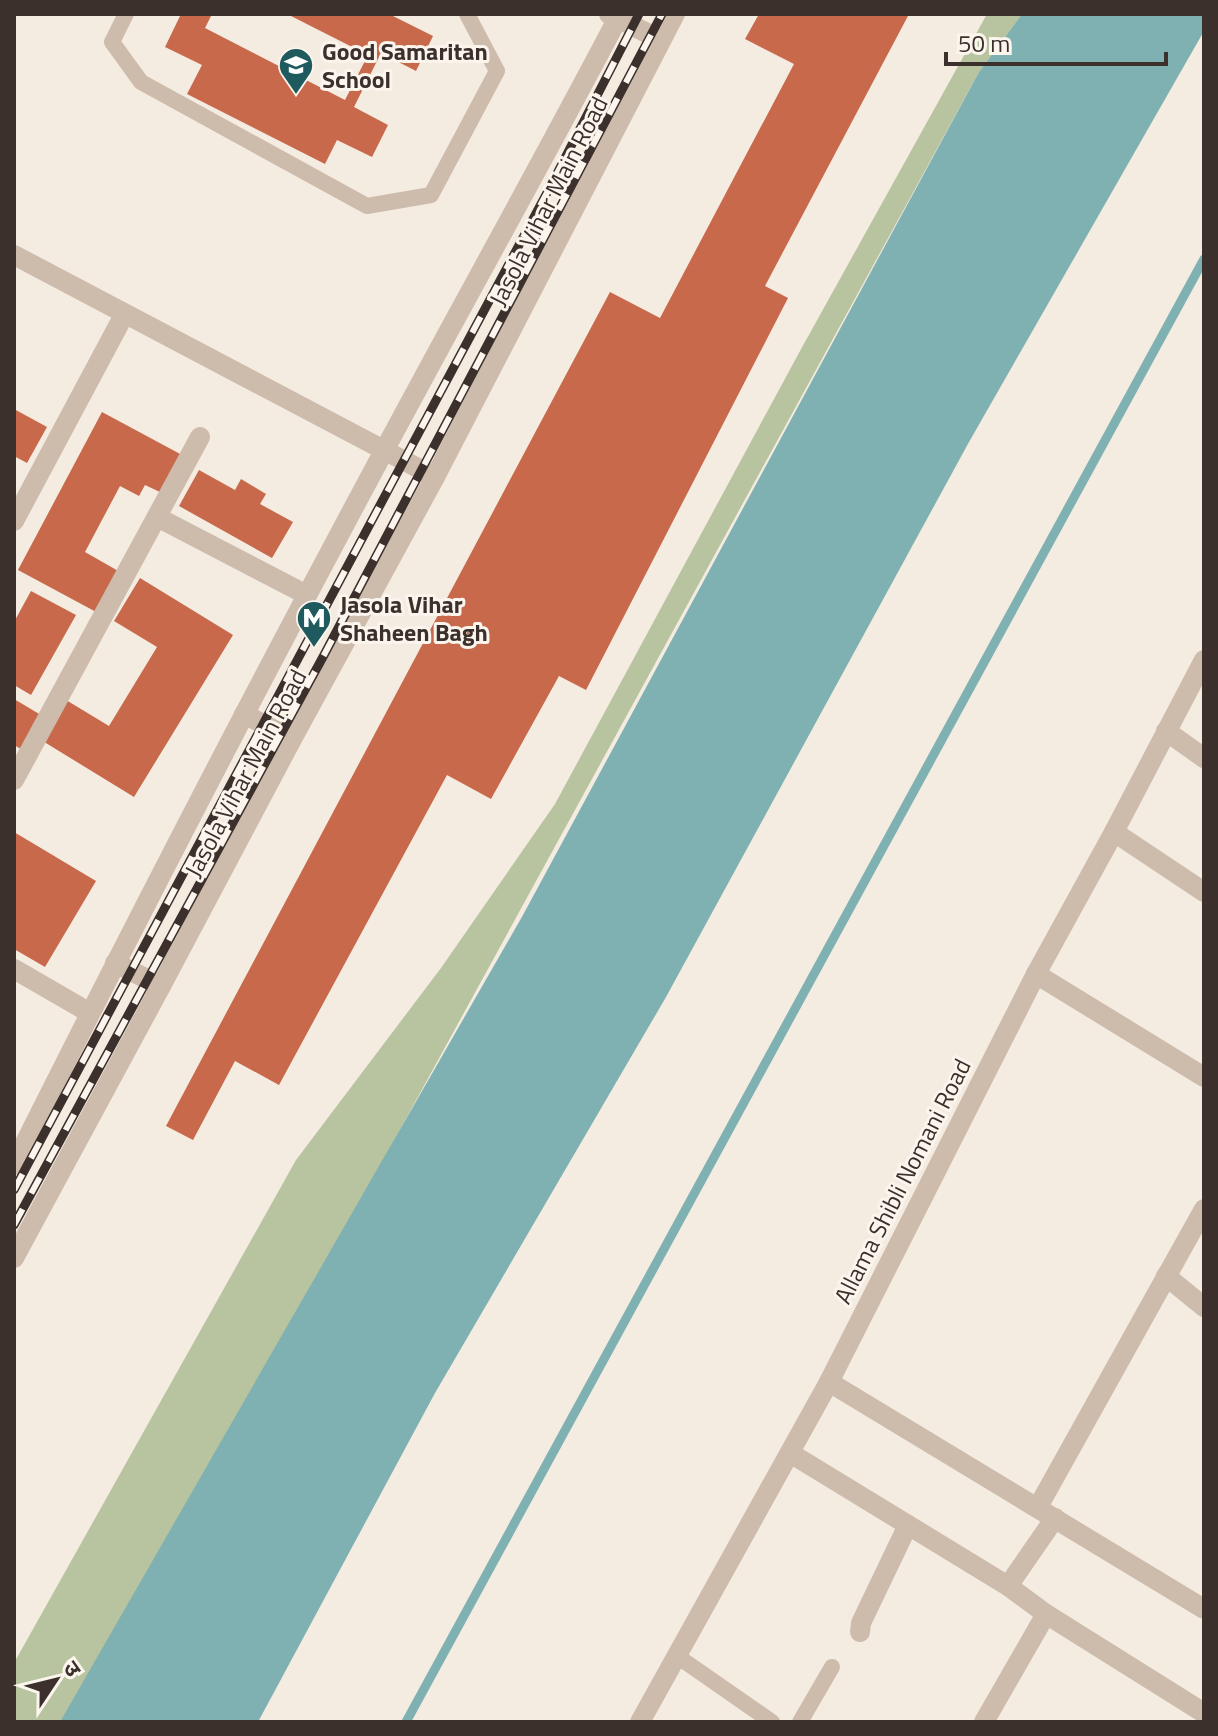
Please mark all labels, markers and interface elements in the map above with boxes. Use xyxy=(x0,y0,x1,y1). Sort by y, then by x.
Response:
scale bar xyxy=(946,16,1166,66)
text: 50 m xyxy=(958,25,1010,61)
place label: Good Samaritan School xyxy=(322,33,488,97)
school or university icon: Good Samaritan School xyxy=(277,46,315,96)
street label: Jasola Vihar Main Road xyxy=(480,90,616,312)
place label: Jasola Vihar Shaheen Bagh xyxy=(340,586,488,650)
metro station icon: Jasola Vihar Shaheen Bagh xyxy=(295,599,333,649)
street label: Jasola Vihar Main Road xyxy=(175,663,315,883)
street label: Allama Shibli Nomani Road xyxy=(824,1052,980,1310)
north arrow xyxy=(16,1640,96,1720)
text: उ xyxy=(55,1654,91,1684)

